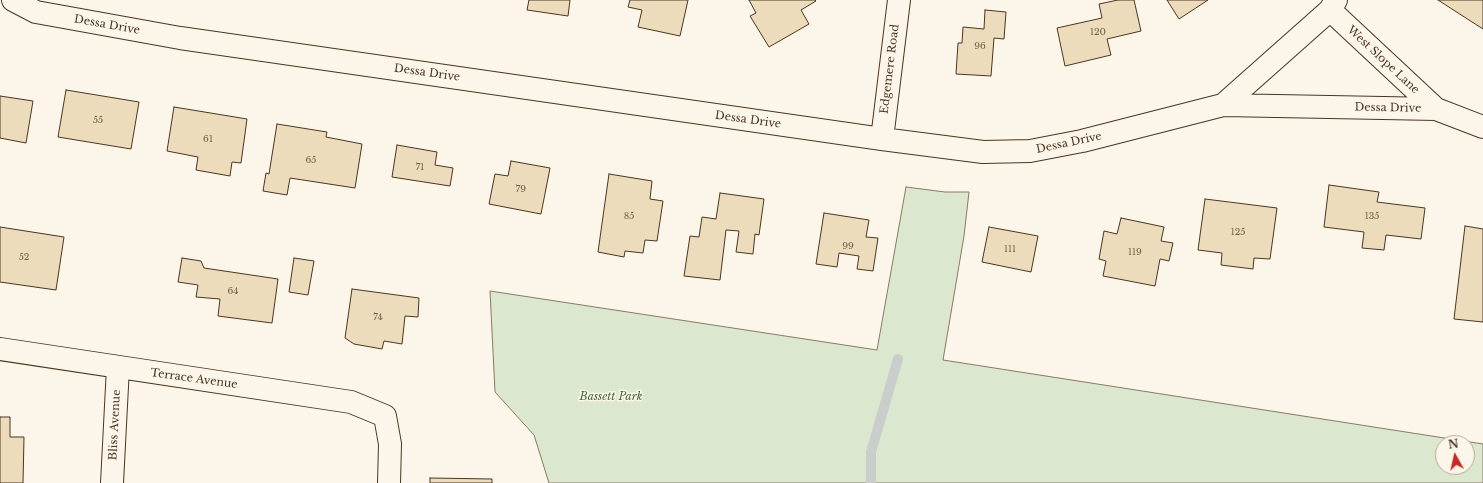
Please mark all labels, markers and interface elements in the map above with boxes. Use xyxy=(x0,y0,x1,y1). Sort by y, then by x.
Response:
street label: Dessa Drive xyxy=(73,13,141,37)
street label: Edgemere Road xyxy=(878,23,902,115)
street label: West Slope Lane xyxy=(1344,23,1422,97)
house number: 120 xyxy=(1090,27,1106,37)
house number: 96 xyxy=(974,41,986,51)
street label: Dessa Drive xyxy=(393,62,461,84)
street label: Dessa Drive xyxy=(1355,101,1421,115)
street label: Dessa Drive xyxy=(714,109,782,131)
house number: 55 xyxy=(93,115,103,125)
street label: Dessa Drive xyxy=(1035,130,1103,156)
house number: 61 xyxy=(203,134,213,144)
house number: 65 xyxy=(306,155,316,165)
house number: 71 xyxy=(416,162,424,172)
house number: 79 xyxy=(516,184,526,194)
house number: 85 xyxy=(624,211,634,221)
house number: 135 xyxy=(1365,211,1379,221)
house number: 125 xyxy=(1231,227,1245,237)
house number: 99 xyxy=(842,241,854,251)
house number: 111 xyxy=(1004,244,1016,254)
house number: 119 xyxy=(1128,247,1142,257)
house number: 52 xyxy=(19,252,29,262)
house number: 64 xyxy=(227,286,239,296)
house number: 74 xyxy=(373,312,383,322)
street label: Terrace Avenue xyxy=(150,366,238,392)
street label: Bliss Avenue xyxy=(107,389,123,461)
park label: Bassett Park xyxy=(580,390,642,404)
north arrow xyxy=(1435,435,1475,475)
text: N xyxy=(1447,436,1460,452)

